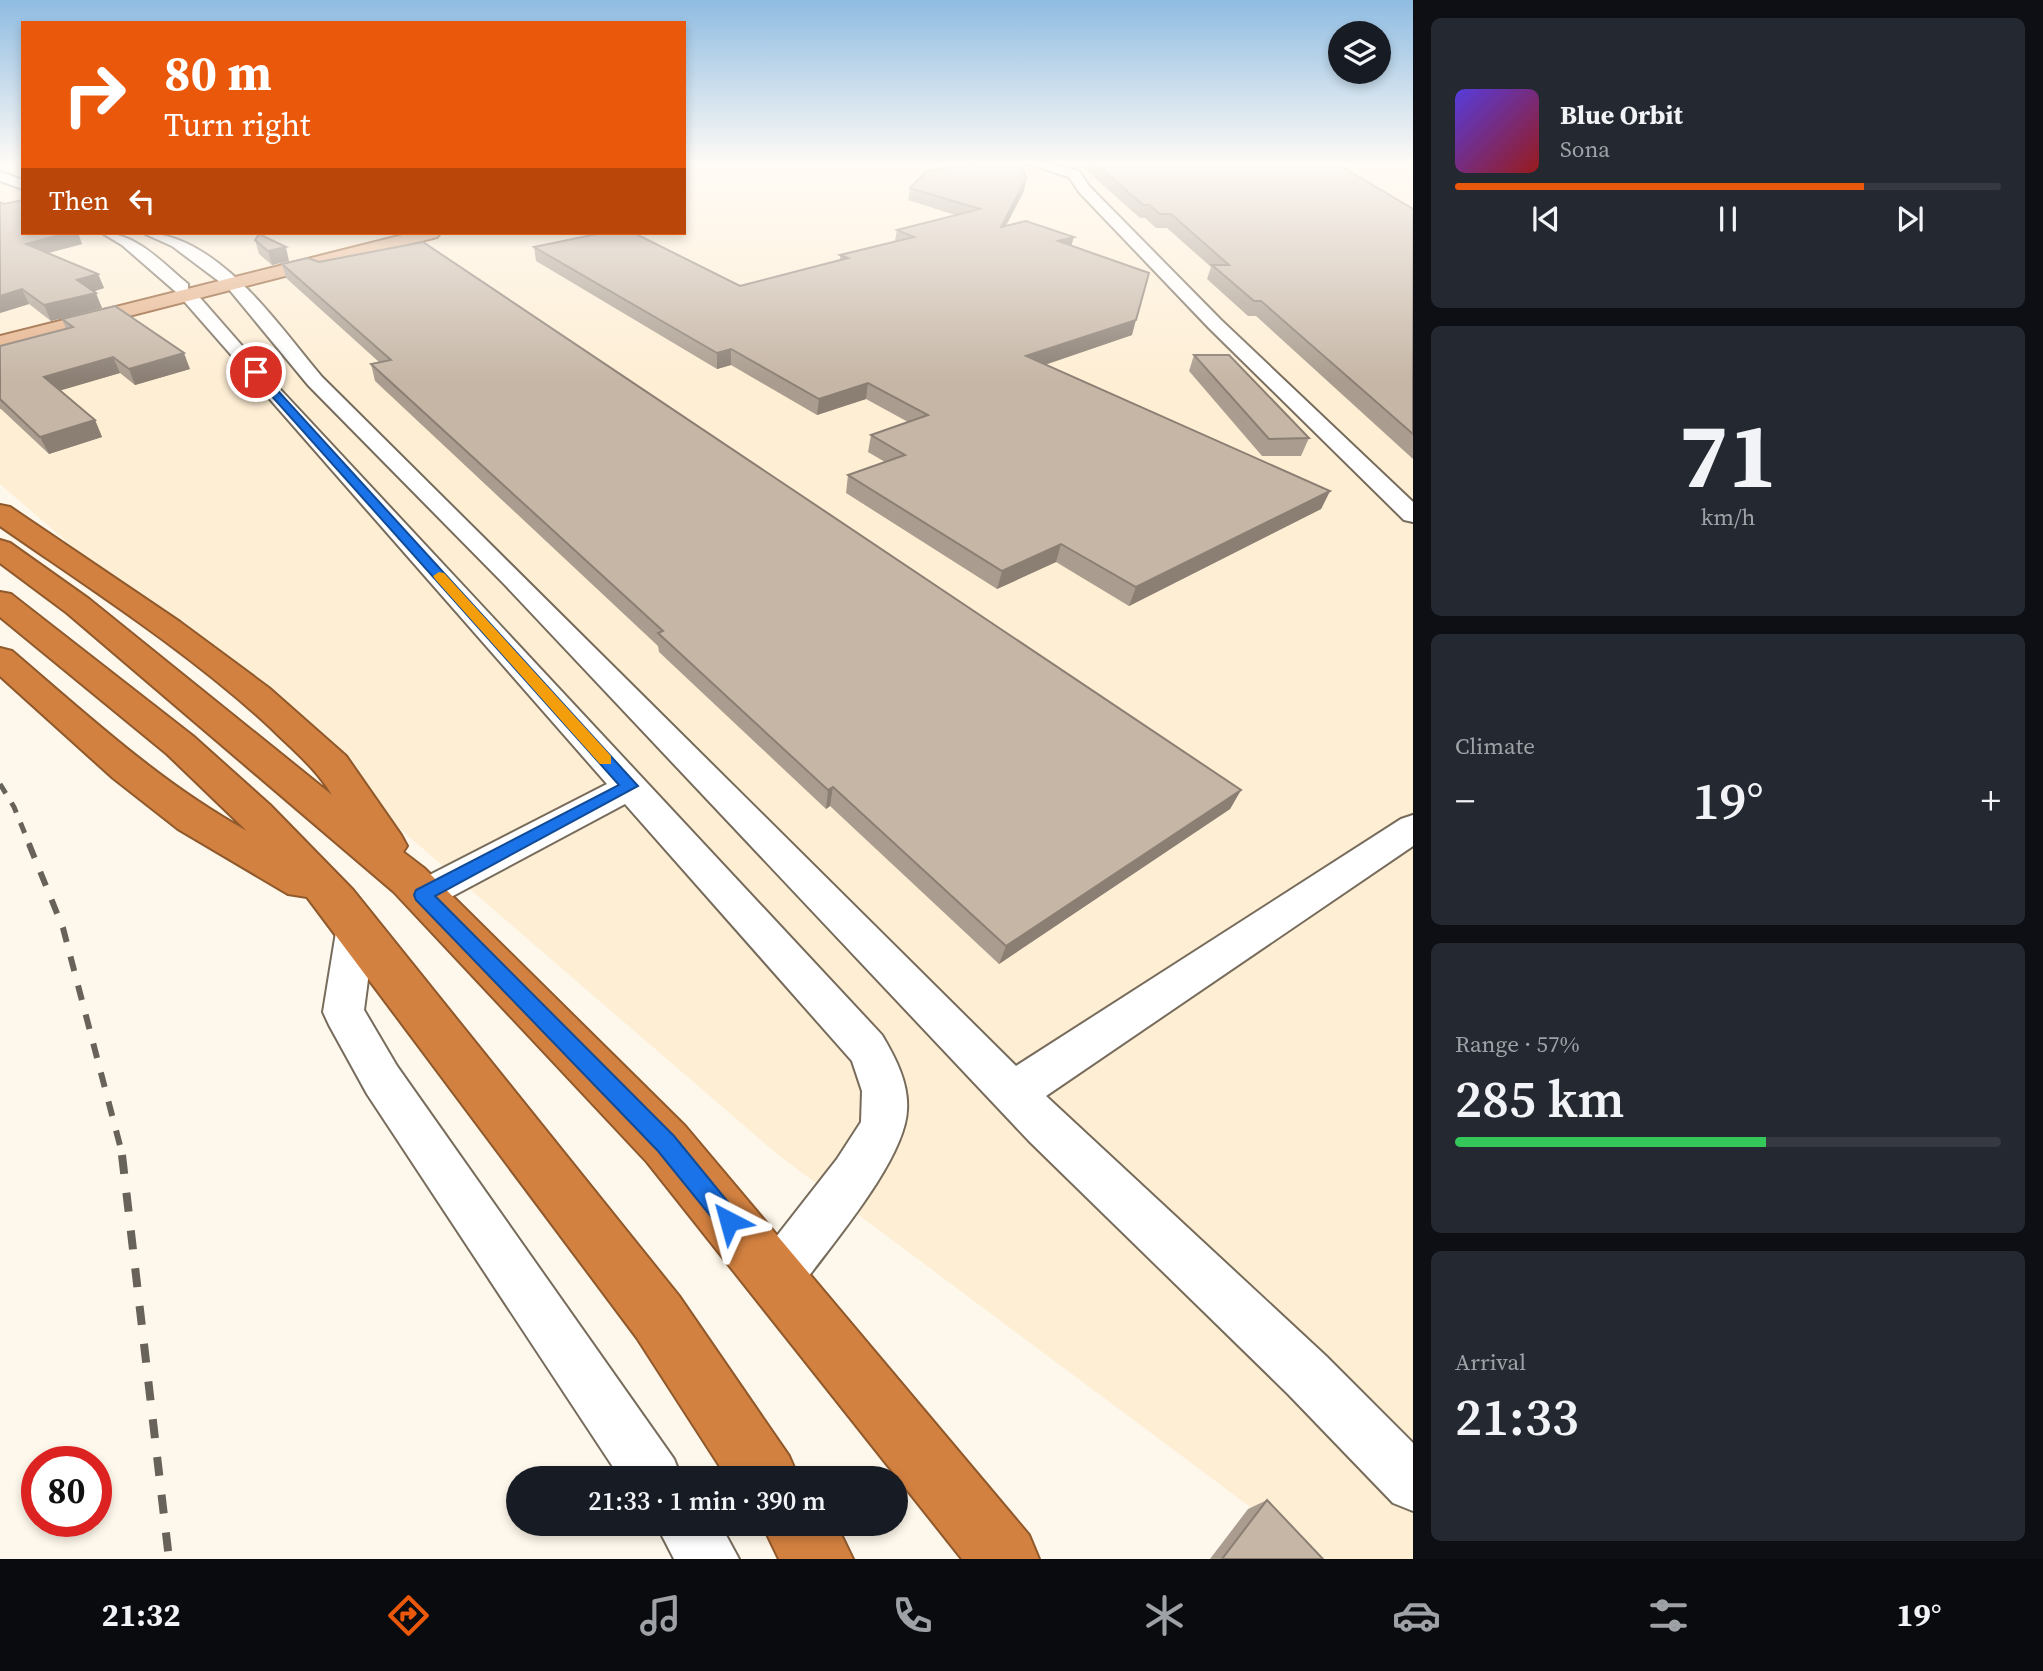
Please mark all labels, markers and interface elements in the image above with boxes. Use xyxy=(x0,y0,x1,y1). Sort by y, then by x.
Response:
map controls xyxy=(1328,21,1391,84)
button: layers xyxy=(1328,21,1391,84)
text: 80 m xyxy=(164,39,272,106)
icon: right xyxy=(49,49,140,140)
text: Blue Orbit xyxy=(1560,97,1683,133)
text: Turn right xyxy=(164,103,310,147)
text: Sona xyxy=(1560,133,1610,165)
icon: left xyxy=(123,182,161,220)
text: Then xyxy=(49,183,109,219)
icon: previous xyxy=(1527,200,1565,238)
icon: pause xyxy=(1709,200,1747,238)
icon: next xyxy=(1891,200,1929,238)
pin xyxy=(226,342,286,402)
icon: arrive xyxy=(237,353,275,391)
text: 71 xyxy=(1679,393,1777,517)
text: km/h xyxy=(1701,501,1755,533)
text: Climate xyxy=(1455,730,1535,762)
text: 19° xyxy=(1692,765,1764,836)
text: − xyxy=(1455,775,1475,827)
text: + xyxy=(1981,775,2001,827)
text: Range · 57% xyxy=(1455,1028,1580,1060)
text: 285 km xyxy=(1455,1063,1624,1134)
position arrow xyxy=(692,1184,766,1258)
text: Arrival xyxy=(1455,1346,1526,1378)
text: 21:33 xyxy=(1455,1381,1579,1452)
speed limit sign: 80 xyxy=(21,1446,112,1537)
text: 21:33 · 1 min · 390 m xyxy=(588,1483,826,1519)
icon: directions xyxy=(384,1591,433,1640)
icon: music xyxy=(636,1591,685,1640)
icon: phone xyxy=(888,1591,937,1640)
icon: climate xyxy=(1140,1591,1189,1640)
icon: car xyxy=(1392,1591,1441,1640)
icon: filters xyxy=(1644,1591,1693,1640)
text: 21:32 xyxy=(102,1593,181,1637)
text: 19° xyxy=(1896,1593,1941,1637)

